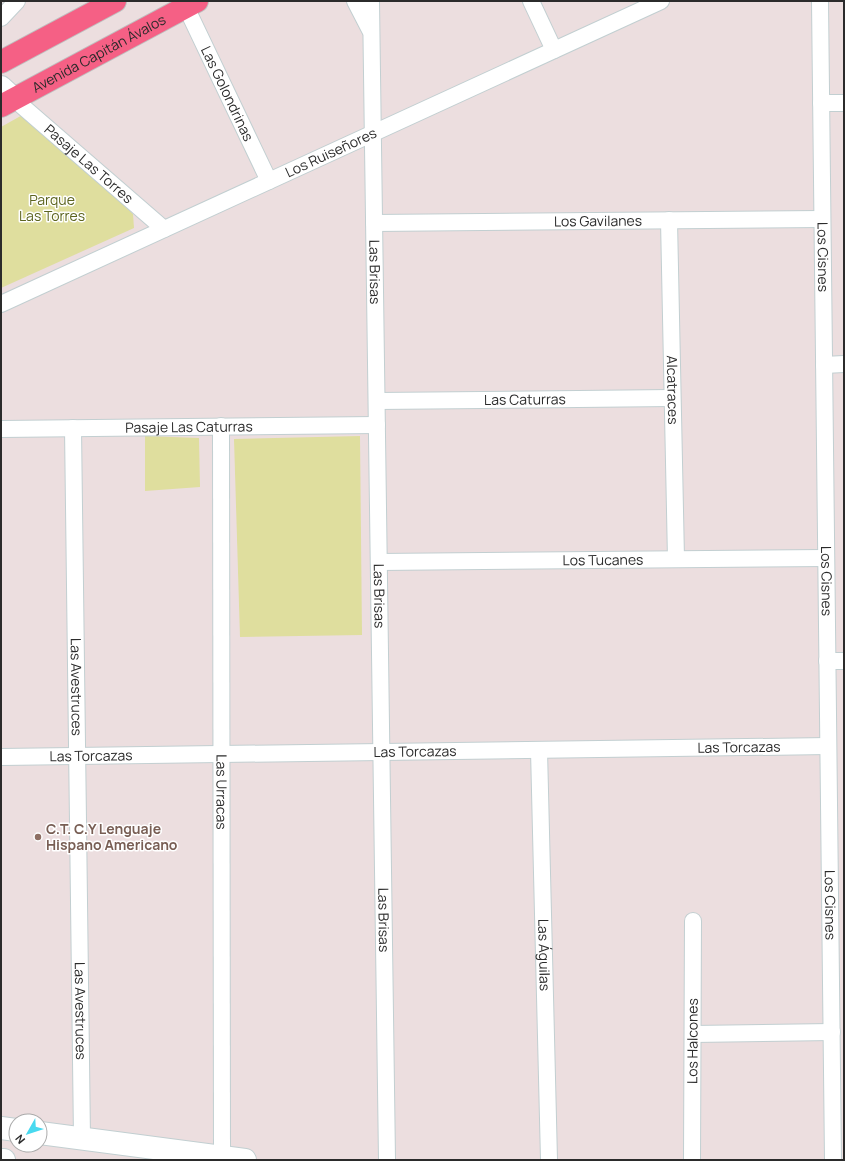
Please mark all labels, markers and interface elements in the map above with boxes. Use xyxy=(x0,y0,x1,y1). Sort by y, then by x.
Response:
street label: Avenida Capitán Ávalos xyxy=(28,10,169,97)
street label: Las Golondrinas xyxy=(197,43,259,144)
street label: Pasaje Las Torres xyxy=(41,120,138,207)
street label: Los Ruiseñores xyxy=(282,123,379,181)
park label: Parque Las Torres xyxy=(19,190,85,225)
street label: Los Gavilanes xyxy=(554,211,642,230)
street label: Los Cisnes xyxy=(813,222,833,292)
street label: Las Brisas xyxy=(365,240,385,304)
street label: Alcatraces xyxy=(663,355,683,425)
street label: Las Caturras xyxy=(484,389,566,409)
street label: Pasaje Las Caturras xyxy=(125,416,253,437)
street label: Los Cisnes xyxy=(817,546,837,616)
street label: Los Tucanes xyxy=(562,550,643,569)
street label: Las Brisas xyxy=(370,564,390,628)
street label: Las Avestruces xyxy=(67,638,87,736)
street label: Las Torcazas xyxy=(697,737,781,757)
street label: Las Torcazas xyxy=(373,741,457,761)
street label: Las Torcazas xyxy=(49,745,133,765)
street label: Las Urracas xyxy=(212,754,232,830)
place label: C.T. C.Y Lenguaje Hispano Americano xyxy=(46,819,178,854)
marker: C.T. C.Y Lenguaje Hispano Americano xyxy=(33,832,43,842)
street label: Los Cisnes xyxy=(821,870,841,940)
street label: Las Brisas xyxy=(374,888,394,952)
street label: Las Águilas xyxy=(534,919,555,991)
street label: Las Avestruces xyxy=(71,962,91,1060)
street label: Los Halcones xyxy=(682,998,702,1084)
north arrow xyxy=(8,1113,48,1153)
text: N xyxy=(11,1132,28,1147)

